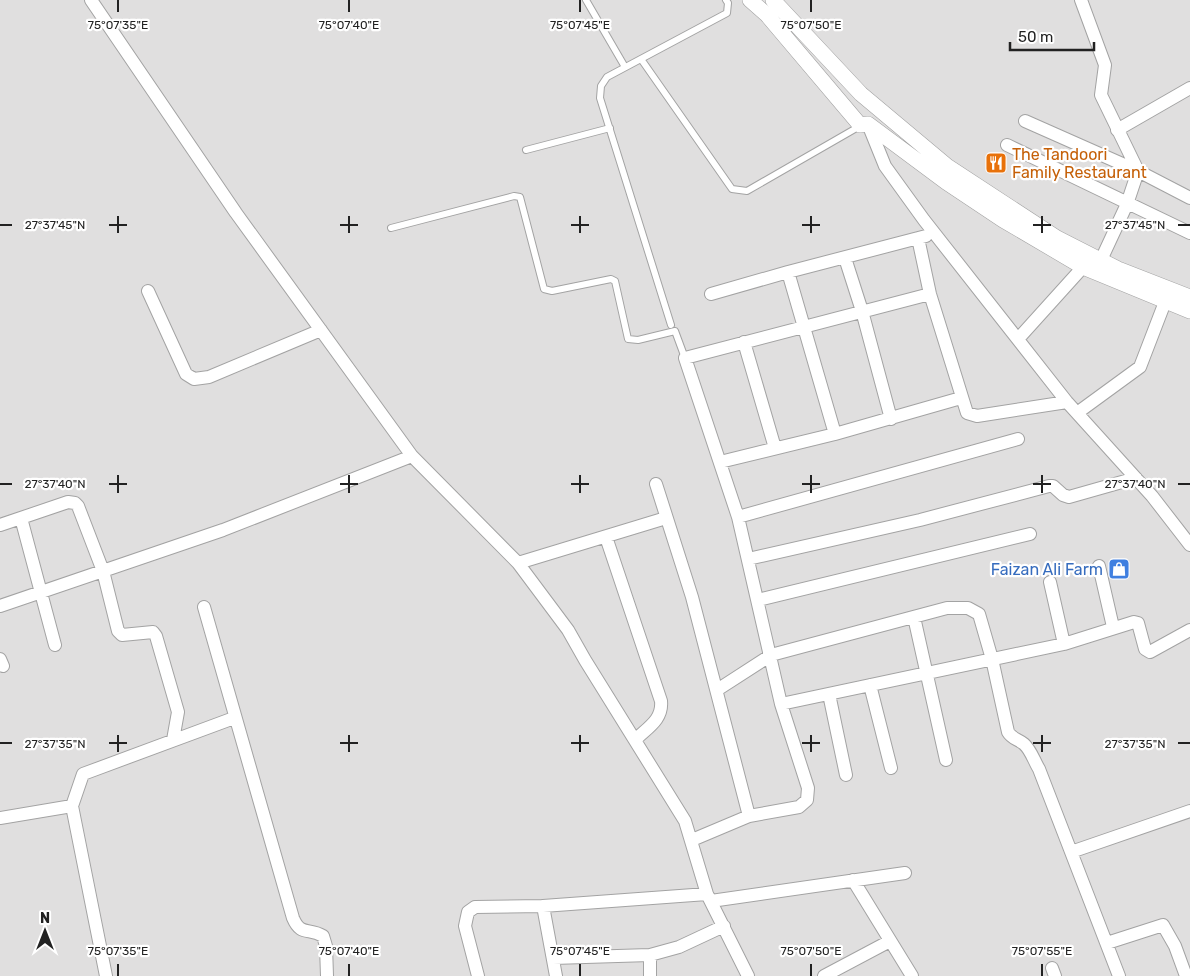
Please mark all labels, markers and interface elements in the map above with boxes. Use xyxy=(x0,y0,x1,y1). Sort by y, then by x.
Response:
text: 75°07'35"E xyxy=(88,18,148,32)
text: 75°07'40"E xyxy=(319,18,379,32)
text: 75°07'45"E xyxy=(550,18,610,32)
text: 75°07'50"E xyxy=(781,18,841,32)
scale bar xyxy=(1010,20,1094,52)
text: 50 m xyxy=(1018,28,1053,46)
place label: The Tandoori Family Restaurant xyxy=(1012,145,1147,182)
restaurant icon: The Tandoori Family Restaurant xyxy=(984,151,1008,175)
text: 27°37'45"N xyxy=(25,218,85,232)
text: 27°37'45"N xyxy=(1105,218,1165,232)
text: 27°37'40"N xyxy=(24,477,86,491)
text: 27°37'40"N xyxy=(1104,477,1166,491)
shop icon: Faizan Ali Farm xyxy=(1107,557,1131,581)
place label: Faizan Ali Farm xyxy=(991,560,1103,579)
text: 27°37'35"N xyxy=(24,737,86,751)
text: 27°37'35"N xyxy=(1104,737,1166,751)
north arrow xyxy=(20,906,70,956)
text: N xyxy=(40,910,50,927)
text: 75°07'35"E xyxy=(88,944,148,958)
text: 75°07'40"E xyxy=(319,944,379,958)
text: 75°07'45"E xyxy=(550,944,610,958)
text: 75°07'50"E xyxy=(781,944,841,958)
text: 75°07'55"E xyxy=(1012,944,1072,958)

